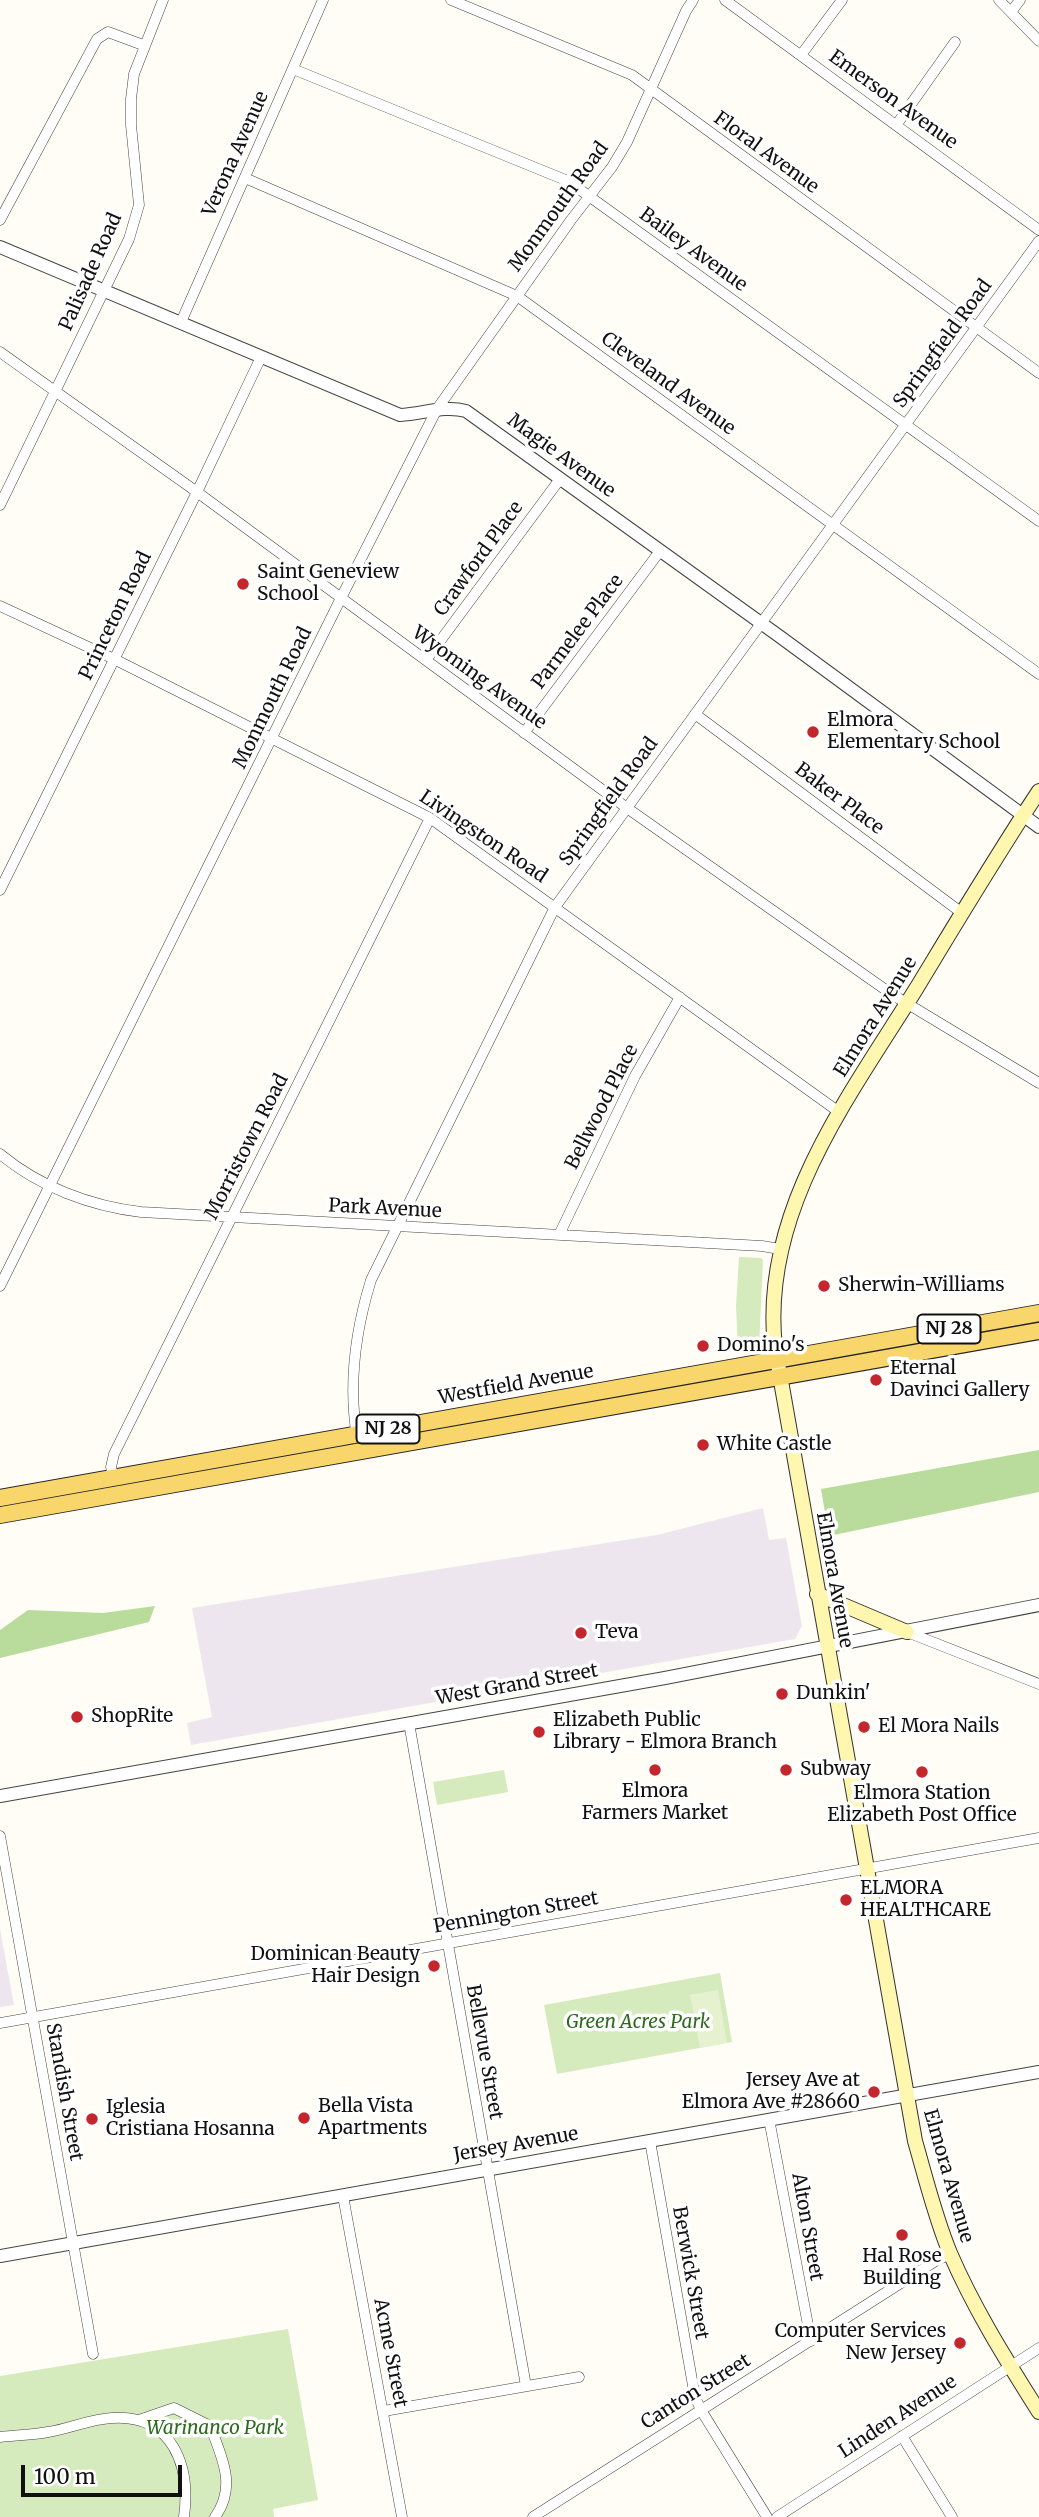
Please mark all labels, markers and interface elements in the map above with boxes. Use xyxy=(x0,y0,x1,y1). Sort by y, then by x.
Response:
street label: Emerson Avenue xyxy=(824,46,962,154)
street label: Verona Avenue xyxy=(198,88,274,220)
street label: Floral Avenue xyxy=(709,107,823,199)
street label: Monmouth Road xyxy=(504,138,614,276)
street label: Bailey Avenue xyxy=(635,203,751,297)
street label: Palisade Road xyxy=(55,210,127,334)
street label: Springfield Road xyxy=(889,275,997,413)
street label: Cleveland Avenue xyxy=(597,328,739,440)
street label: Magie Avenue xyxy=(503,409,619,503)
street label: Crawford Place xyxy=(430,497,528,621)
street label: Princeton Road xyxy=(75,548,157,684)
place label: Saint Geneview School xyxy=(257,562,399,606)
street label: Parmelee Place xyxy=(528,570,628,694)
marker: Saint Geneview School xyxy=(235,576,251,592)
street label: Wyoming Avenue xyxy=(407,622,551,734)
street label: Monmouth Road xyxy=(229,624,317,772)
place label: Elmora Elementary School xyxy=(827,710,1000,754)
marker: Elmora Elementary School xyxy=(805,724,821,740)
street label: Springfield Road xyxy=(555,733,663,871)
street label: Baker Place xyxy=(790,758,888,840)
street label: Livingston Road xyxy=(415,786,551,888)
street label: Elmora Avenue xyxy=(830,953,922,1081)
street label: Bellwood Place xyxy=(561,1041,643,1173)
street label: Morristown Road xyxy=(201,1071,293,1223)
street label: Park Avenue xyxy=(328,1195,442,1223)
place label: Sherwin-Williams xyxy=(838,1275,1005,1297)
marker: Sherwin-Williams xyxy=(816,1278,832,1294)
road number: NJ 28 xyxy=(918,1314,981,1344)
place label: Domino's xyxy=(717,1335,804,1357)
marker: Domino's xyxy=(695,1338,711,1354)
place label: Eternal Davinci Gallery xyxy=(890,1358,1030,1402)
street label: Westfield Avenue xyxy=(437,1360,595,1410)
marker: Eternal Davinci Gallery xyxy=(868,1372,884,1388)
road number: NJ 28 xyxy=(356,1414,420,1444)
place label: White Castle xyxy=(717,1434,832,1456)
marker: White Castle xyxy=(695,1437,711,1453)
street label: Elmora Avenue xyxy=(811,1510,857,1650)
place label: Teva xyxy=(595,1622,639,1644)
marker: Teva xyxy=(573,1625,589,1641)
street label: West Grand Street xyxy=(434,1660,600,1710)
place label: Dunkin' xyxy=(796,1683,871,1705)
marker: Dunkin' xyxy=(774,1686,790,1702)
place label: ShopRite xyxy=(91,1706,173,1728)
marker: ShopRite xyxy=(69,1709,85,1725)
place label: Elizabeth Public Library - Elmora Branch xyxy=(553,1710,777,1754)
place label: El Mora Nails xyxy=(878,1716,999,1738)
marker: El Mora Nails xyxy=(856,1719,872,1735)
marker: Elizabeth Public Library - Elmora Branch xyxy=(531,1724,547,1740)
place label: Subway xyxy=(800,1759,871,1781)
marker: Elmora Farmers Market xyxy=(647,1762,663,1778)
marker: Subway xyxy=(778,1762,794,1778)
marker: Elmora Station Elizabeth Post Office xyxy=(914,1764,930,1780)
place label: Elmora Farmers Market xyxy=(582,1781,728,1825)
place label: Elmora Station Elizabeth Post Office xyxy=(827,1783,1017,1827)
place label: ELMORA HEALTHCARE xyxy=(860,1878,991,1922)
street label: Pennington Street xyxy=(432,1887,600,1939)
marker: ELMORA HEALTHCARE xyxy=(838,1892,854,1908)
place label: Dominican Beauty Hair Design xyxy=(250,1944,420,1988)
marker: Dominican Beauty Hair Design xyxy=(426,1958,442,1974)
street label: Bellevue Street xyxy=(461,1983,507,2121)
park label: Green Acres Park xyxy=(566,2012,710,2034)
street label: Standish Street xyxy=(41,2021,87,2163)
place label: Jersey Ave at Elmora Ave #28660 xyxy=(682,2070,860,2114)
marker: Jersey Ave at Elmora Ave #28660 xyxy=(866,2084,882,2100)
place label: Bella Vista Apartments xyxy=(318,2096,427,2140)
place label: Iglesia Cristiana Hosanna xyxy=(106,2097,275,2141)
street label: Elmora Avenue xyxy=(918,2107,978,2245)
marker: Bella Vista Apartments xyxy=(296,2110,312,2126)
marker: Iglesia Cristiana Hosanna xyxy=(84,2111,100,2127)
street label: Jersey Avenue xyxy=(452,2123,580,2167)
street label: Alton Street xyxy=(786,2171,828,2283)
street label: Berwick Street xyxy=(667,2205,713,2341)
marker: Hal Rose Building xyxy=(894,2227,910,2243)
place label: Hal Rose Building xyxy=(862,2246,942,2290)
street label: Acme Street xyxy=(368,2297,412,2409)
place label: Computer Services New Jersey xyxy=(775,2321,946,2365)
marker: Computer Services New Jersey xyxy=(952,2335,968,2351)
street label: Canton Street xyxy=(637,2349,755,2435)
street label: Linden Avenue xyxy=(835,2371,961,2463)
park label: Warinanco Park xyxy=(146,2418,284,2440)
scale bar xyxy=(24,2450,186,2494)
text: 100 m xyxy=(34,2463,96,2490)

